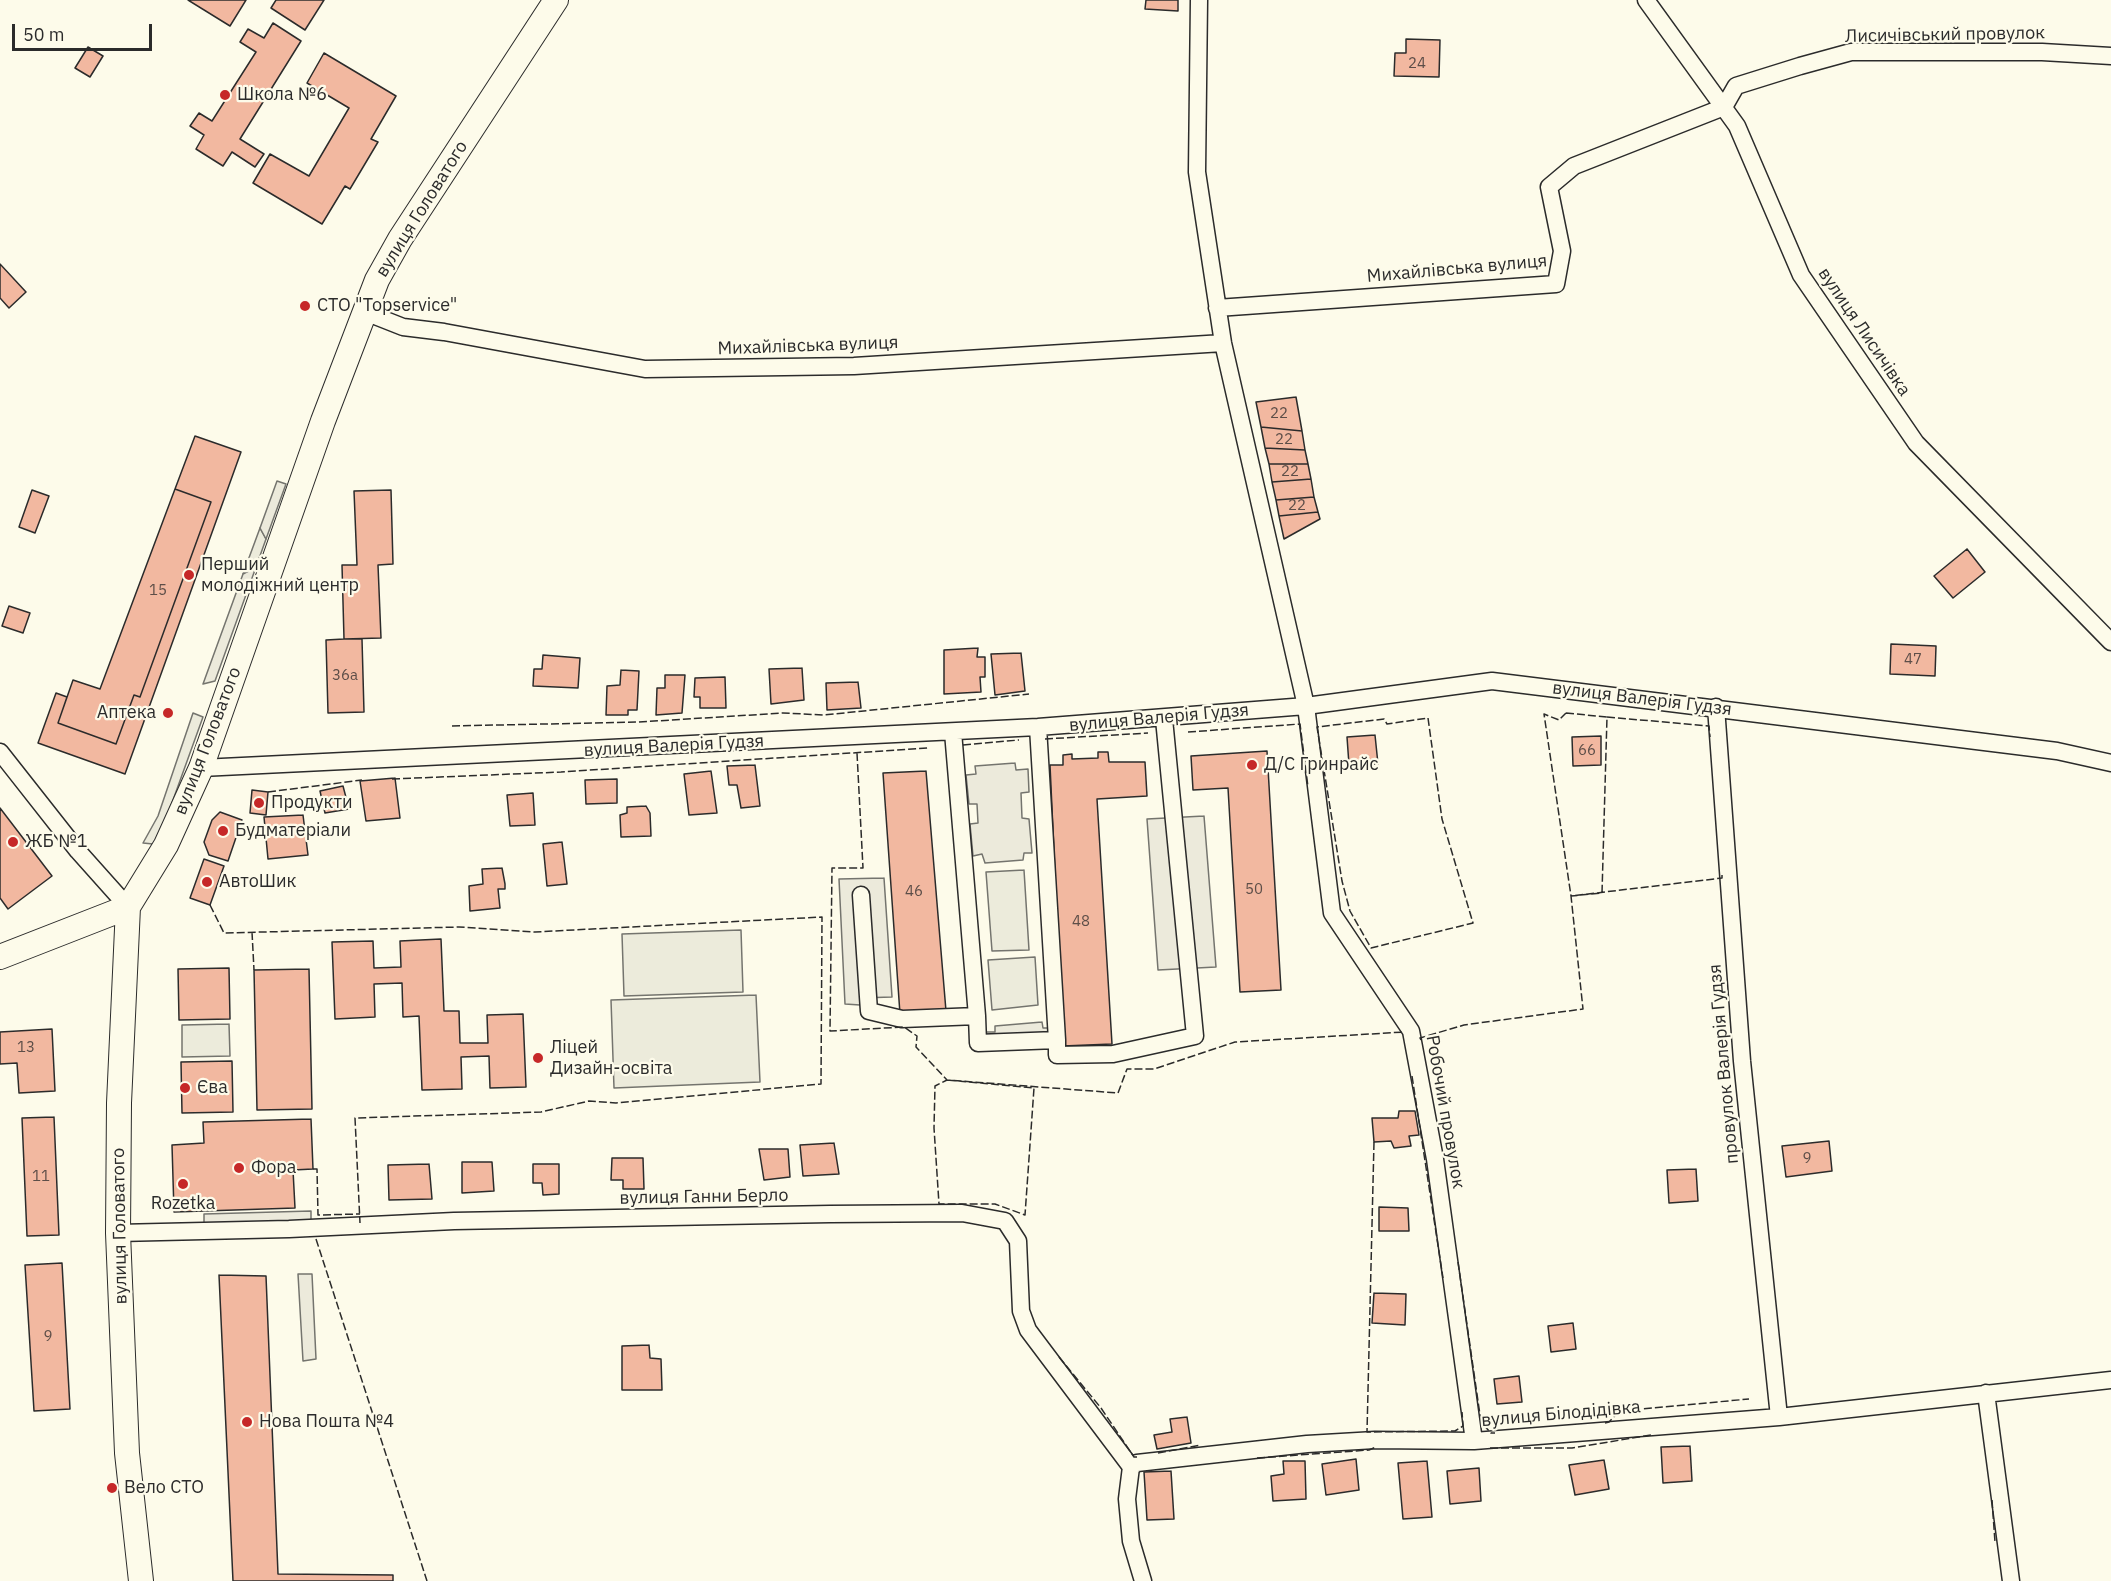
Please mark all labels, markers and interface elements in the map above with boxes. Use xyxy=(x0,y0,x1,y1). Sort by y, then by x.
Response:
scale bar xyxy=(15,12,154,50)
street label: Лисичівський провулок xyxy=(1845,22,2045,48)
text: 50 m xyxy=(23,23,65,46)
house number: 24 xyxy=(1408,55,1426,73)
place label: Школа №6 xyxy=(237,84,327,106)
marker: Школа №6 xyxy=(218,88,232,102)
street label: вулиця Головатого xyxy=(371,137,473,281)
street label: Михайлівська вулиця xyxy=(1366,250,1548,288)
street label: вулиця Лисичівка xyxy=(1813,264,1915,400)
place label: СТО "Topservice" xyxy=(317,295,457,317)
marker: СТО "Topservice" xyxy=(298,299,312,313)
street label: Михайлівська вулиця xyxy=(717,332,899,360)
house number: 22 xyxy=(1270,405,1288,423)
house number: 22 xyxy=(1275,431,1293,449)
house number: 22 xyxy=(1281,463,1299,481)
house number: 22 xyxy=(1288,497,1306,515)
place label: Перший молодіжний центр xyxy=(201,554,359,596)
marker: Перший молодіжний центр xyxy=(182,568,196,582)
house number: 15 xyxy=(149,582,167,600)
house number: 47 xyxy=(1904,651,1922,669)
street label: вулиця Головатого xyxy=(170,664,246,818)
house number: 36а xyxy=(332,667,358,685)
street label: вулиця Валерія Гудзя xyxy=(1551,677,1733,721)
street label: вулиця Валерія Гудзя xyxy=(1068,699,1250,737)
place label: Аптека xyxy=(97,702,156,724)
marker: Аптека xyxy=(161,706,175,720)
street label: вулиця Валерія Гудзя xyxy=(583,730,765,762)
house number: 66 xyxy=(1578,742,1596,760)
place label: Д/С Гринрайс xyxy=(1264,754,1379,776)
marker: Д/С Гринрайс xyxy=(1245,758,1259,772)
place label: Продукти xyxy=(271,792,353,814)
marker: Продукти xyxy=(252,796,266,810)
place label: Будматеріали xyxy=(235,820,351,842)
marker: Будматеріали xyxy=(216,824,230,838)
place label: ЖБ №1 xyxy=(25,831,88,853)
marker: ЖБ №1 xyxy=(6,835,20,849)
place label: АвтоШик xyxy=(219,871,296,893)
marker: АвтоШик xyxy=(200,875,214,889)
house number: 50 xyxy=(1245,881,1263,899)
house number: 46 xyxy=(905,883,923,901)
house number: 48 xyxy=(1072,913,1090,931)
street label: провулок Валерія Гудзя xyxy=(1705,963,1743,1165)
street label: Робочий провулок xyxy=(1421,1033,1469,1191)
place label: Ліцей Дизайн-освіта xyxy=(550,1037,672,1080)
house number: 13 xyxy=(17,1039,35,1057)
marker: Ліцей Дизайн-освіта xyxy=(531,1051,545,1065)
place label: Єва xyxy=(197,1077,228,1099)
marker: Єва xyxy=(178,1081,192,1095)
street label: вулиця Головатого xyxy=(108,1148,132,1304)
house number: 9 xyxy=(1803,1150,1811,1168)
place label: Фора xyxy=(251,1157,296,1179)
marker: Фора xyxy=(232,1161,246,1175)
house number: 11 xyxy=(32,1168,50,1186)
marker: Rozetka xyxy=(176,1177,190,1191)
street label: вулиця Ганни Берло xyxy=(619,1185,789,1209)
place label: Rozetka xyxy=(151,1193,215,1215)
house number: 9 xyxy=(44,1328,52,1346)
street label: вулиця Білодідівка xyxy=(1480,1396,1642,1432)
place label: Нова Пошта №4 xyxy=(259,1411,394,1433)
marker: Нова Пошта №4 xyxy=(240,1415,254,1429)
place label: Вело СТО xyxy=(124,1477,204,1499)
marker: Вело СТО xyxy=(105,1481,119,1495)

